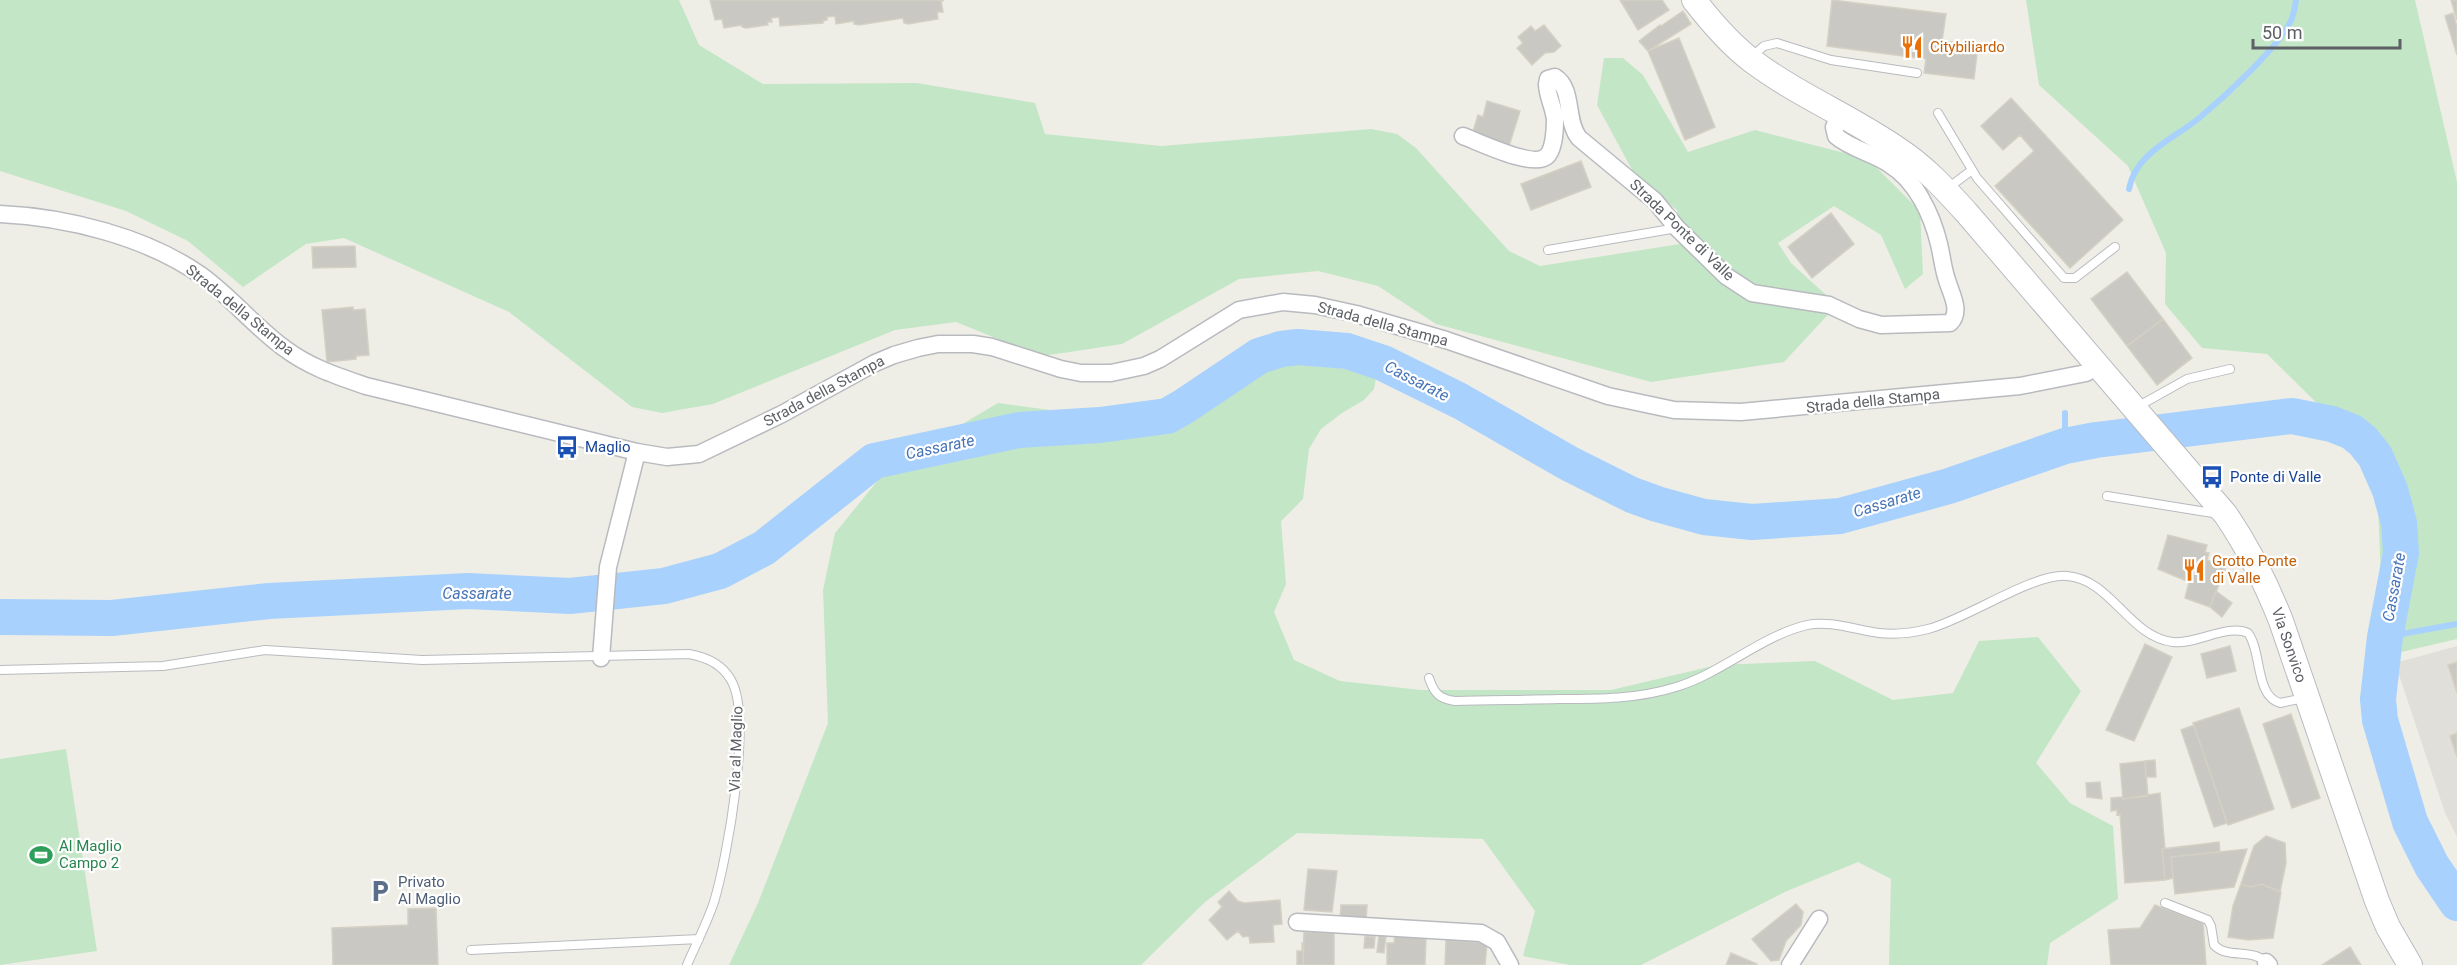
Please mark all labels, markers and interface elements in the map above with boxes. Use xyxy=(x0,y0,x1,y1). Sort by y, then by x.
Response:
scale bar xyxy=(2253,12,2400,50)
text: 50 m xyxy=(2262,22,2302,43)
restaurant icon: Citybiliardo xyxy=(1899,34,1925,60)
place label: Citybiliardo xyxy=(1930,38,2005,56)
street label: Strada Ponte di Valle xyxy=(1626,175,1738,285)
street label: Strada della Stampa xyxy=(182,261,298,359)
street label: Strada della Stampa xyxy=(1316,298,1450,350)
street label: Strada della Stampa xyxy=(760,352,888,430)
water label: Cassarate xyxy=(1382,357,1452,405)
street label: Strada della Stampa xyxy=(1805,385,1941,417)
water label: Cassarate xyxy=(904,430,976,464)
bus stop icon: Maglio xyxy=(554,434,580,460)
place label: Maglio xyxy=(585,438,631,456)
bus stop icon: Ponte di Valle xyxy=(2199,464,2225,490)
place label: Ponte di Valle xyxy=(2230,468,2321,486)
water label: Cassarate xyxy=(1851,483,1923,521)
water label: Cassarate xyxy=(2379,551,2409,623)
place label: Grotto Ponte di Valle xyxy=(2212,552,2297,587)
restaurant icon: Grotto Ponte di Valle xyxy=(2181,557,2207,583)
water label: Cassarate xyxy=(442,584,512,603)
street label: Via Sonvico xyxy=(2268,605,2310,685)
street label: Via al Maglio xyxy=(726,706,746,792)
place label: Al Maglio Campo 2 xyxy=(59,837,122,872)
sports icon: Al Maglio Campo 2 xyxy=(28,842,54,868)
place label: Privato Al Maglio xyxy=(398,873,461,908)
parking icon: Privato Al Maglio xyxy=(367,878,393,904)

